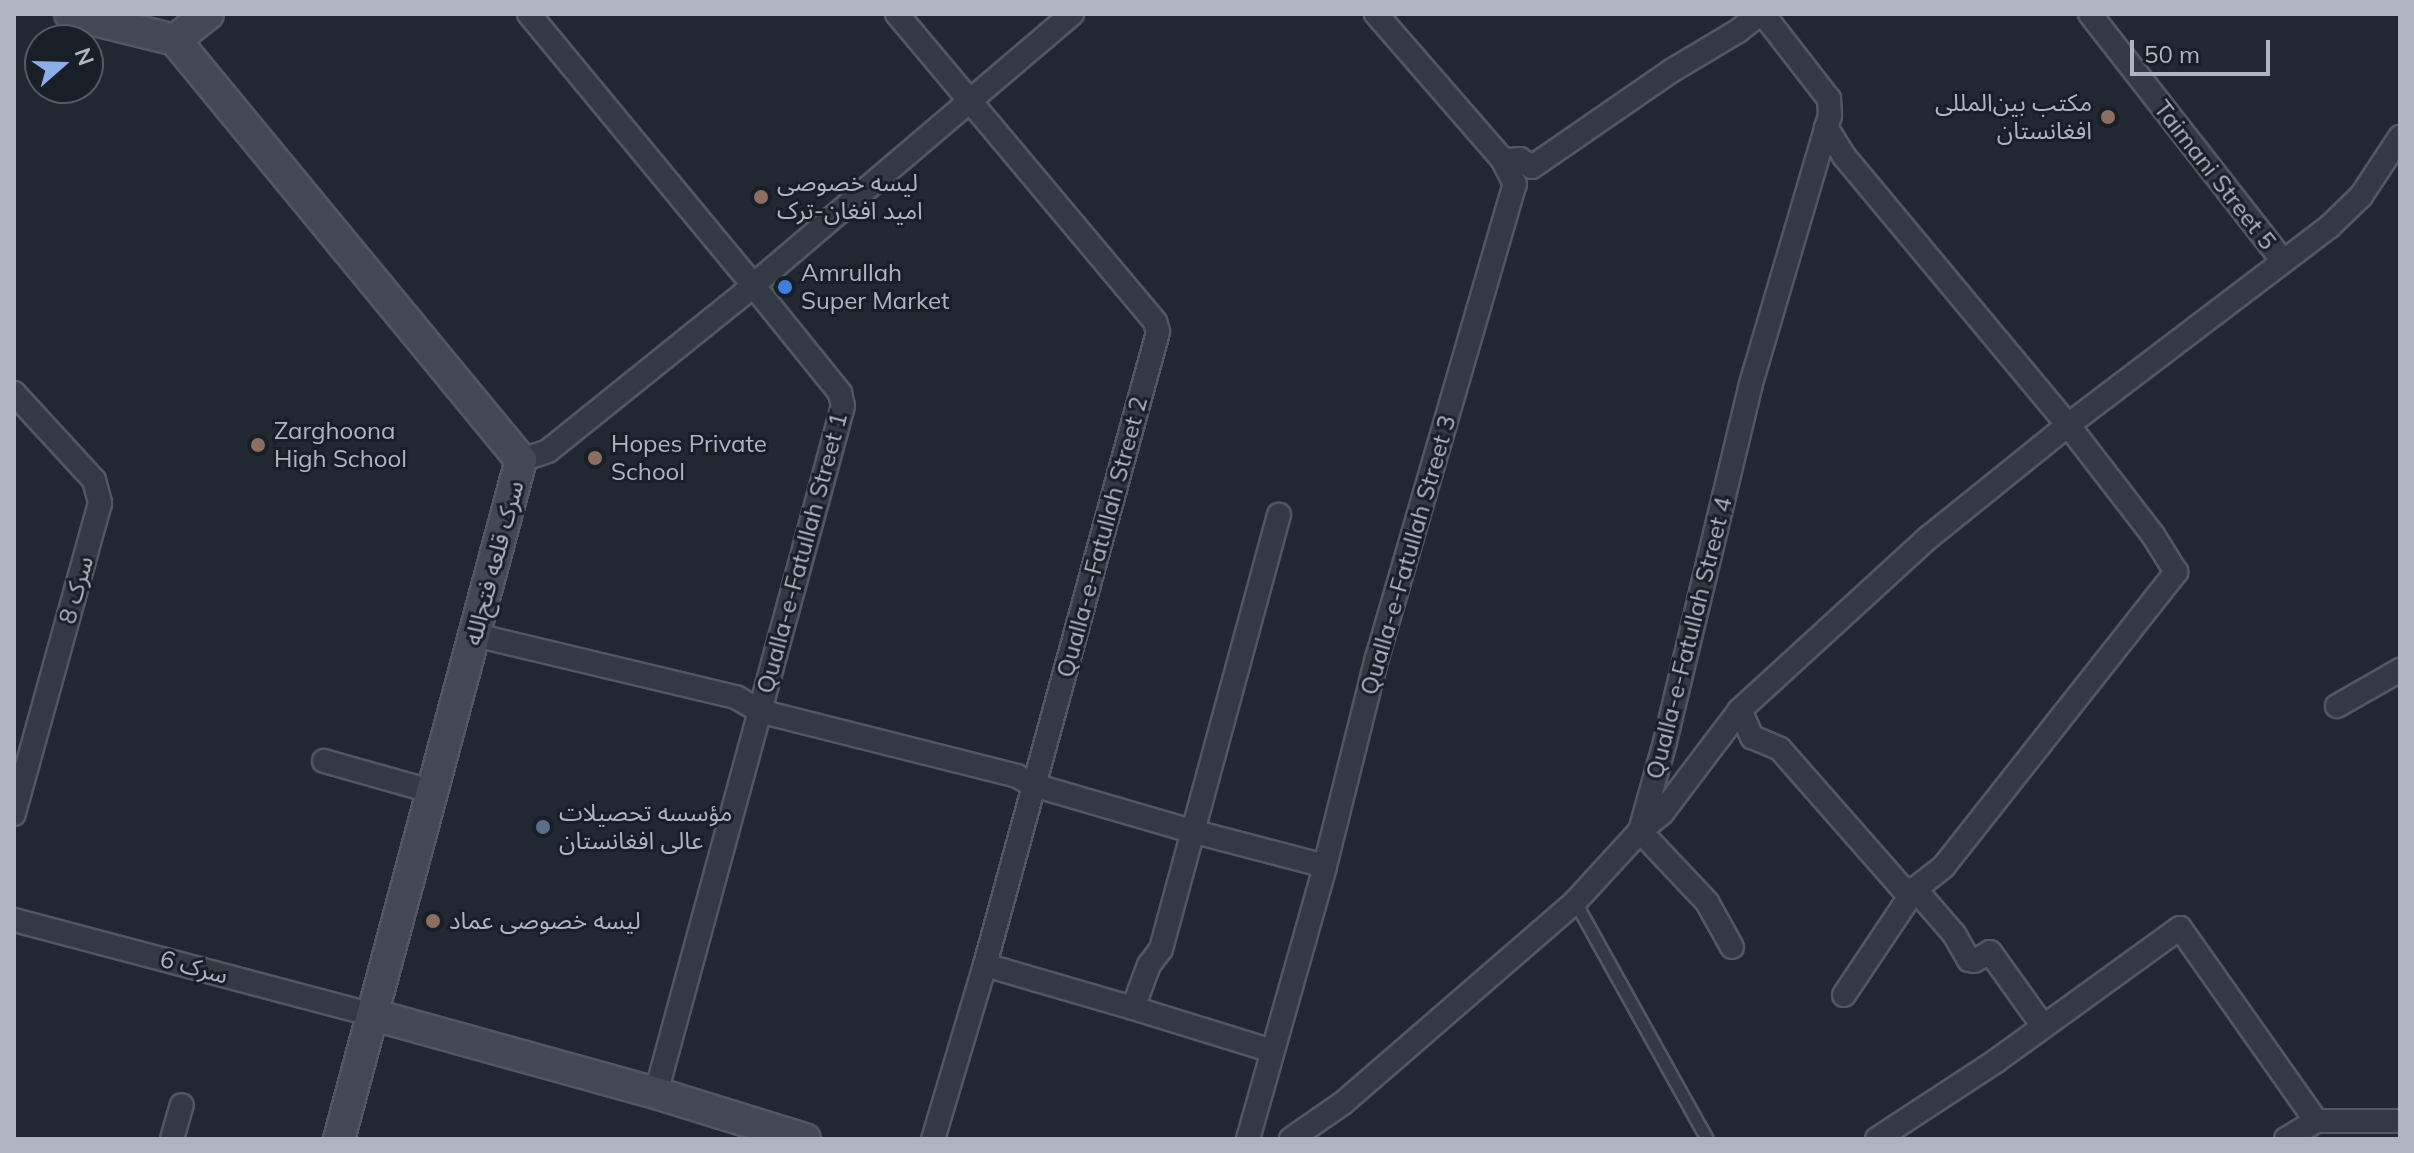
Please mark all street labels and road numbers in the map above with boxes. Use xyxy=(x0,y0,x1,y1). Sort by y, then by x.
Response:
street label: Taimani Street 5 xyxy=(2148,95,2282,255)
street label: Qualla-e-Fatullah Street 2 xyxy=(1051,393,1153,681)
street label: Qualla-e-Fatullah Street 1 xyxy=(751,409,853,697)
street label: Qualla-e-Fatullah Street 3 xyxy=(1354,412,1462,698)
street label: سرک قلعه فتح‌الله xyxy=(458,478,530,648)
street label: Qualla-e-Fatullah Street 4 xyxy=(1640,494,1738,782)
street label: سرک 8 xyxy=(53,553,99,627)
street label: سرک 6 xyxy=(157,944,231,990)

